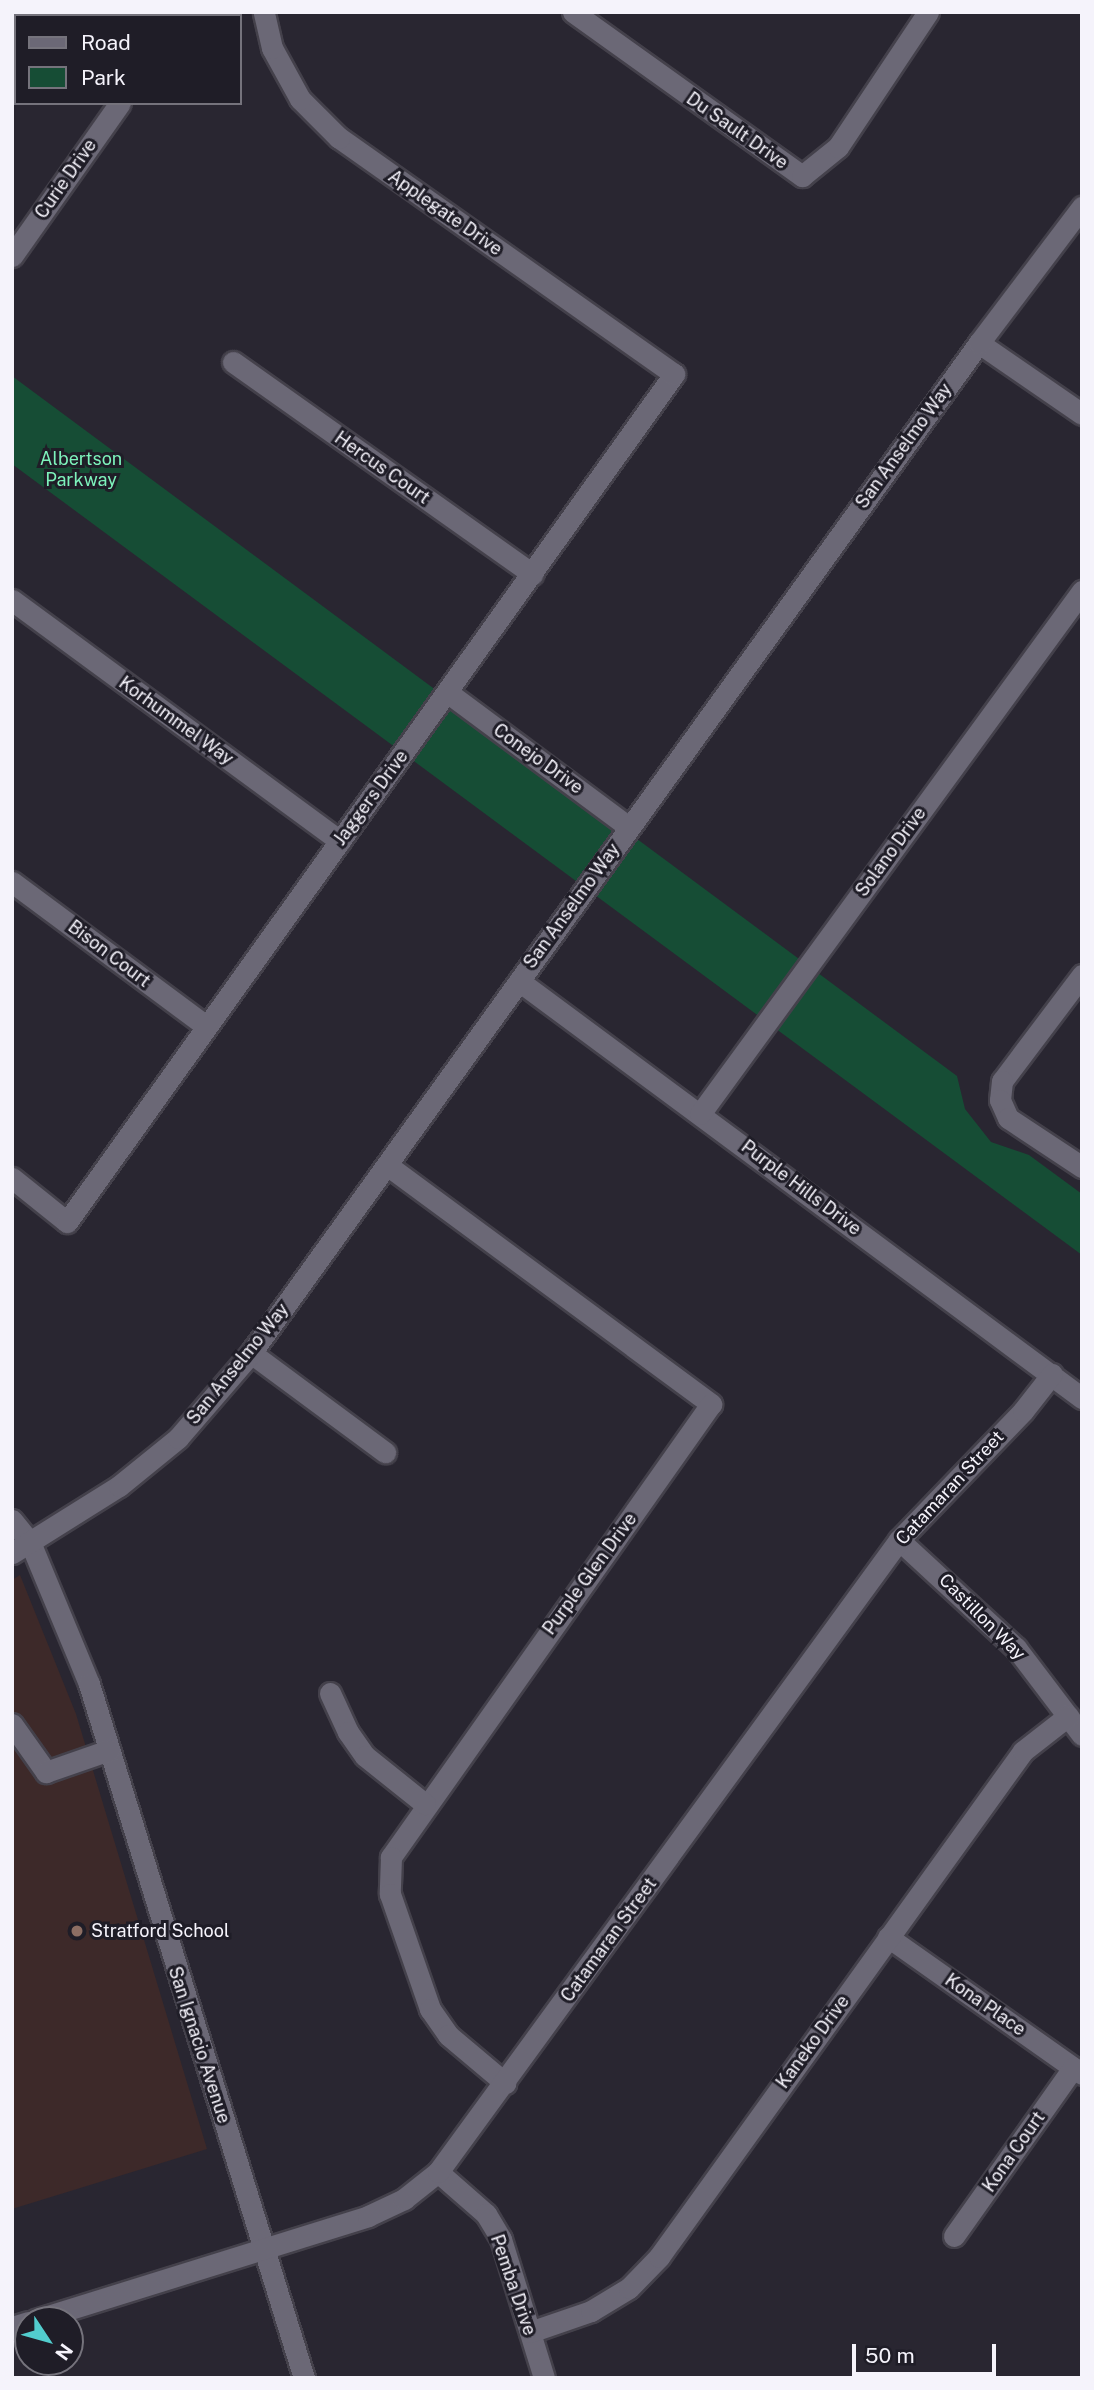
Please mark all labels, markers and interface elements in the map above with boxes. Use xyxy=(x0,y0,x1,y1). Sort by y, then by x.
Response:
legend xyxy=(14,14,242,105)
text: Road xyxy=(81,30,131,55)
text: Park xyxy=(81,65,126,90)
street label: Du Sault Drive xyxy=(682,88,792,174)
street label: Curie Drive xyxy=(31,135,101,223)
street label: Applegate Drive xyxy=(384,166,506,260)
street label: San Anselmo Way xyxy=(851,379,957,513)
street label: Hercus Court xyxy=(330,427,434,509)
park label: Albertson Parkway xyxy=(40,449,122,491)
street label: Korhummel Way xyxy=(114,672,238,770)
street label: Conejo Drive xyxy=(489,719,587,799)
street label: Jaggers Drive xyxy=(329,746,413,850)
street label: Solano Drive xyxy=(851,803,931,901)
street label: San Anselmo Way xyxy=(519,839,625,973)
street label: Bison Court xyxy=(64,916,154,992)
street label: Purple Hills Drive xyxy=(737,1136,865,1240)
street label: San Anselmo Way xyxy=(182,1299,294,1429)
street label: Catamaran Street xyxy=(892,1426,1008,1550)
street label: Purple Glen Drive xyxy=(538,1509,642,1639)
street label: Castillon Way xyxy=(934,1569,1030,1665)
street label: Catamaran Street xyxy=(557,1874,661,2006)
place label: Stratford School xyxy=(91,1920,229,1942)
marker: Stratford School xyxy=(69,1923,85,1939)
street label: San Ignacio Avenue xyxy=(163,1964,235,2126)
street label: Kona Place xyxy=(941,1969,1029,2041)
street label: Kaneko Drive xyxy=(772,1991,854,2093)
street label: Kona Court xyxy=(978,2108,1050,2196)
street label: Pemba Drive xyxy=(486,2232,540,2338)
north arrow xyxy=(14,2306,84,2376)
scale bar xyxy=(856,2330,1000,2374)
text: N xyxy=(51,2340,78,2365)
text: 50 m xyxy=(865,2343,915,2368)

